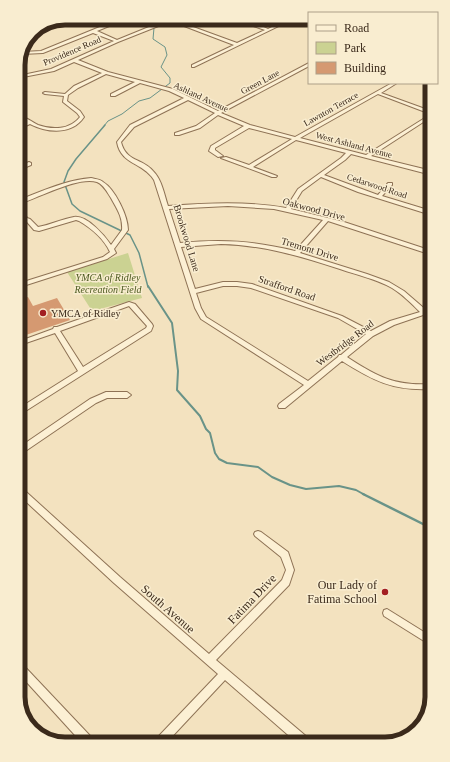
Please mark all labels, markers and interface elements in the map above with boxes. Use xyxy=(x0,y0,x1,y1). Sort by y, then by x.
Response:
legend xyxy=(308,12,438,84)
text: Road xyxy=(344,21,369,35)
street label: Providence Road xyxy=(42,34,103,68)
text: Park xyxy=(344,41,366,55)
text: Building xyxy=(344,61,386,75)
street label: Green Lane xyxy=(239,68,281,96)
street label: Ashland Avenue xyxy=(172,80,230,114)
street label: Lawnton Terrace xyxy=(302,90,360,128)
street label: West Ashland Avenue xyxy=(315,130,393,160)
street label: Cedarwood Road xyxy=(346,172,409,201)
street label: Oakwood Drive xyxy=(282,195,347,223)
street label: Brookwood Lane xyxy=(172,203,203,273)
street label: Tremont Drive xyxy=(280,235,341,263)
park label: YMCA of Ridley Recreation Field xyxy=(73,272,143,295)
street label: Strafford Road xyxy=(257,273,317,303)
marker: YMCA of Ridley xyxy=(38,308,48,318)
place label: YMCA of Ridley xyxy=(51,308,120,319)
street label: Westbridge Road xyxy=(314,318,376,368)
street label: Fatima Drive xyxy=(225,571,279,627)
place label: Our Lady of Fatima School xyxy=(307,578,378,606)
street label: South Avenue xyxy=(138,582,198,636)
marker: Our Lady of Fatima School xyxy=(380,587,390,597)

